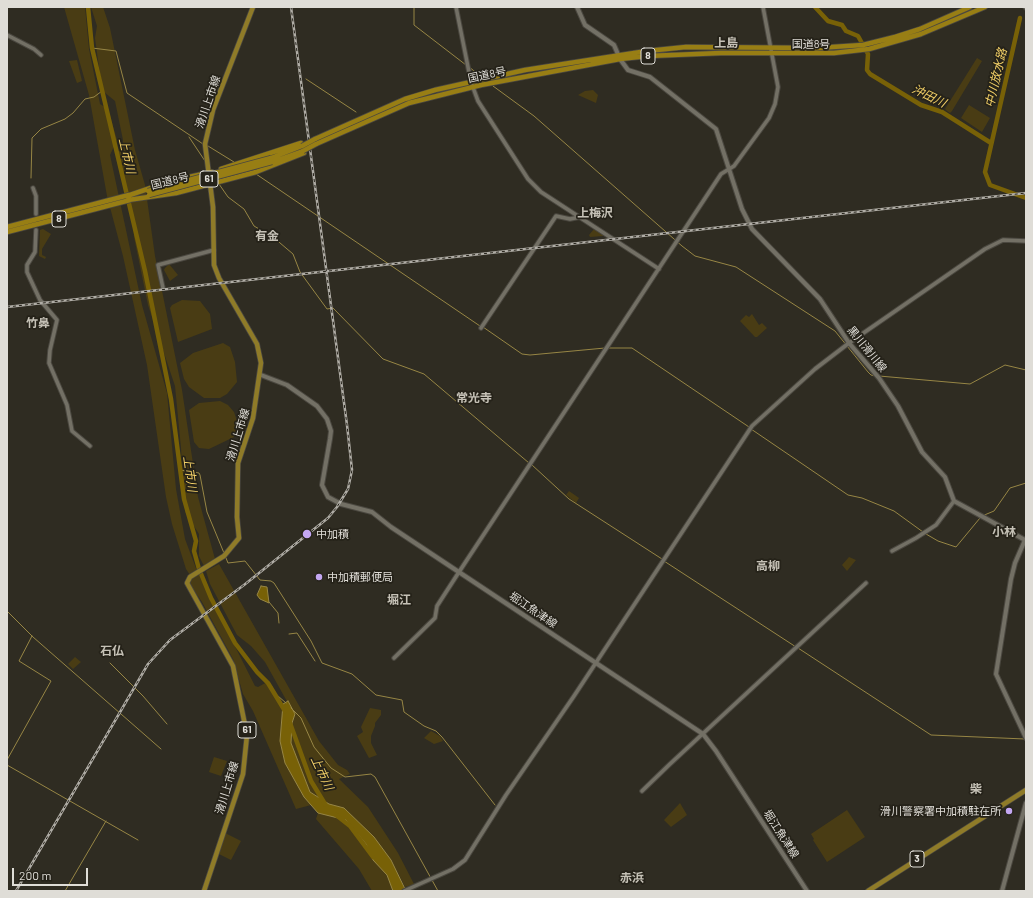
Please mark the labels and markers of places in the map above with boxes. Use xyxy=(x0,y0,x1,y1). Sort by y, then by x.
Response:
place label: 中加積 xyxy=(316,527,349,541)
marker: 中加積 xyxy=(301,528,313,540)
place label: 中加積郵便局 xyxy=(327,570,393,584)
marker: 中加積郵便局 xyxy=(314,572,324,582)
place label: 滑川警察署中加積駐在所 xyxy=(880,804,1001,818)
marker: 滑川警察署中加積駐在所 xyxy=(1004,806,1014,816)

